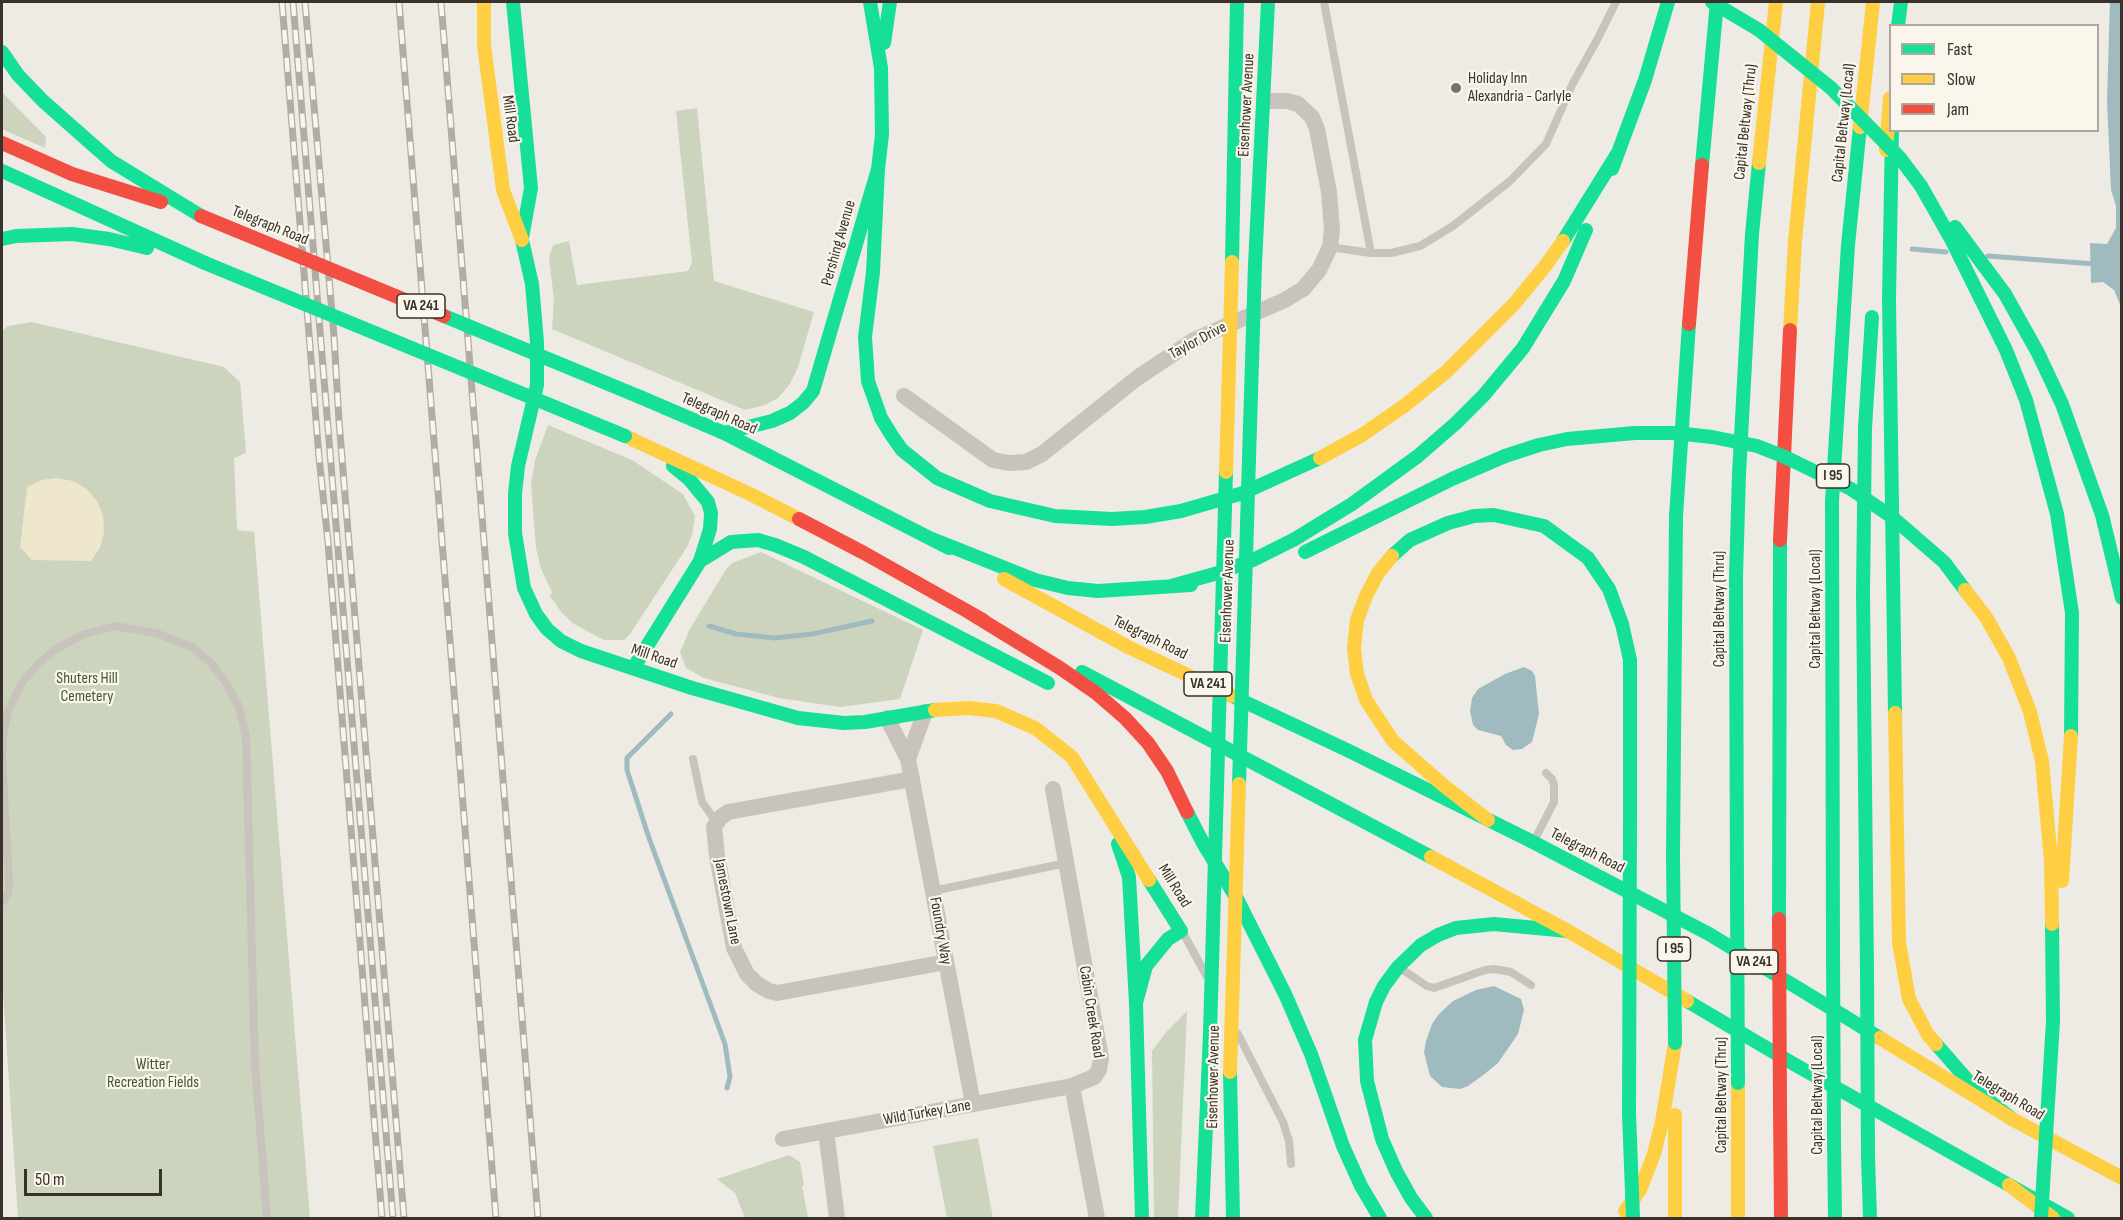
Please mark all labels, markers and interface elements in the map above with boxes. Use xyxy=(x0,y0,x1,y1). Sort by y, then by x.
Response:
legend xyxy=(1889,24,2099,132)
text: Fast xyxy=(1947,39,1972,60)
street label: Eisenhower Avenue xyxy=(1235,53,1259,157)
street label: Capital Beltway (Thru) xyxy=(1730,63,1762,181)
street label: Capital Beltway (Local) xyxy=(1828,63,1860,183)
place label: Holiday Inn Alexandria - Carlyle xyxy=(1468,69,1571,107)
text: Slow xyxy=(1947,69,1976,90)
marker: Holiday Inn Alexandria - Carlyle xyxy=(1449,81,1463,95)
street label: Mill Road xyxy=(497,94,523,144)
text: Jam xyxy=(1947,99,1969,120)
street label: Pershing Avenue xyxy=(818,198,860,288)
street label: Telegraph Road xyxy=(229,202,311,250)
road number: VA 241 xyxy=(397,294,445,318)
street label: Taylor Drive xyxy=(1166,318,1230,364)
street label: Telegraph Road xyxy=(678,389,760,439)
road number: I 95 xyxy=(1816,464,1850,488)
street label: Eisenhower Avenue xyxy=(1217,539,1239,643)
street label: Capital Beltway (Local) xyxy=(1806,549,1826,669)
street label: Capital Beltway (Thru) xyxy=(1710,551,1730,667)
street label: Telegraph Road xyxy=(1109,612,1191,664)
street label: Mill Road xyxy=(628,640,680,674)
park label: Shuters Hill Cemetery xyxy=(56,669,118,707)
road number: VA 241 xyxy=(1184,672,1232,696)
street label: Telegraph Road xyxy=(1547,824,1627,878)
street label: Jamestown Lane xyxy=(709,857,745,947)
street label: Mill Road xyxy=(1153,861,1195,911)
street label: Foundry Way xyxy=(925,896,955,966)
road number: I 95 xyxy=(1658,937,1690,961)
road number: VA 241 xyxy=(1730,950,1778,974)
street label: Cabin Creek Road xyxy=(1074,965,1108,1059)
street label: Eisenhower Avenue xyxy=(1203,1025,1225,1129)
street label: Capital Beltway (Local) xyxy=(1808,1035,1828,1155)
street label: Capital Beltway (Thru) xyxy=(1712,1037,1732,1153)
park label: Witter Recreation Fields xyxy=(107,1055,199,1093)
street label: Telegraph Road xyxy=(1968,1067,2048,1125)
street label: Wild Turkey Lane xyxy=(882,1096,972,1130)
scale bar xyxy=(27,1157,165,1195)
text: 50 m xyxy=(35,1169,65,1190)

